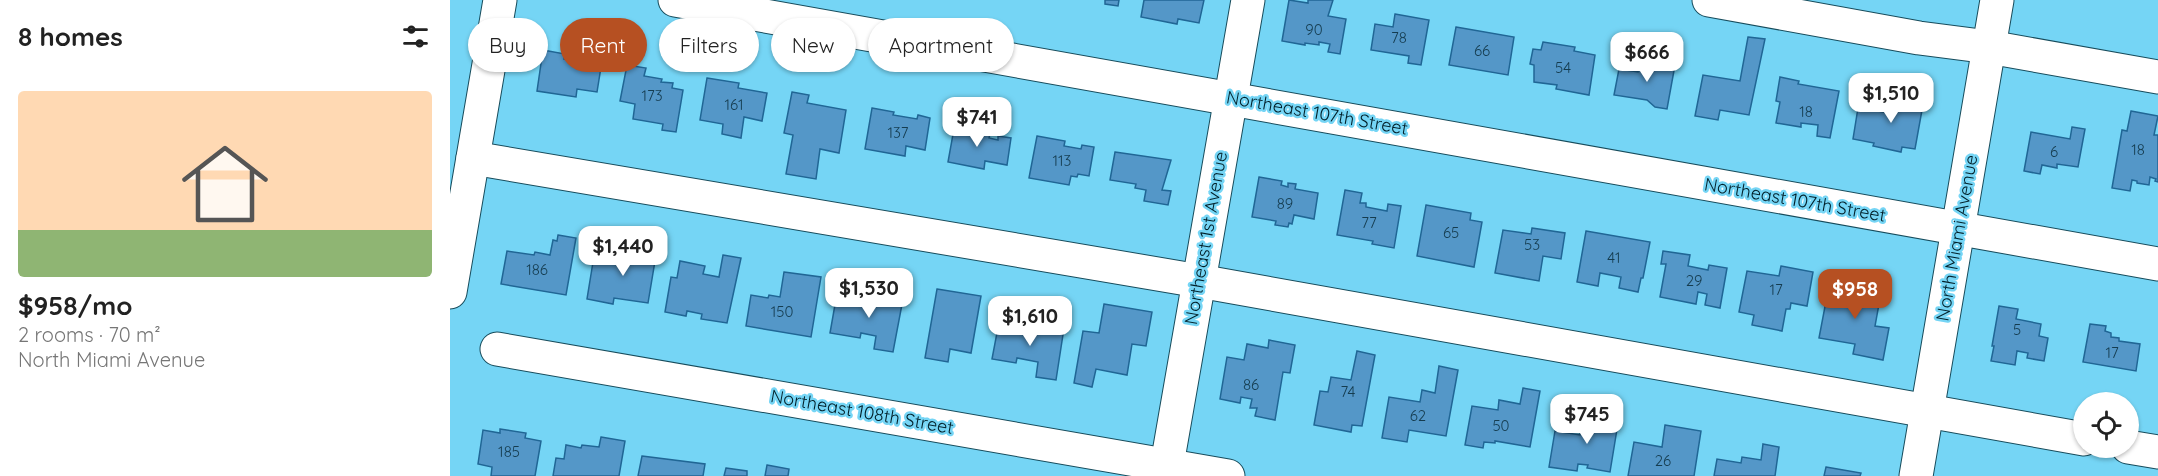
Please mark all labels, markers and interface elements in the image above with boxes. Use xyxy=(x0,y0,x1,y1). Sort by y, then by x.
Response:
chip: Buy xyxy=(468,18,548,72)
chip: Rent xyxy=(560,18,647,72)
chip: Filters xyxy=(659,18,759,72)
chip: New xyxy=(771,18,856,72)
chip: Apartment xyxy=(868,18,1014,72)
text: 8 homes xyxy=(18,20,123,53)
icon: filters xyxy=(399,20,432,53)
house number: 90 xyxy=(1305,20,1323,39)
house number: 78 xyxy=(1391,28,1407,47)
pin: $666 xyxy=(1611,32,1683,83)
text: $666 xyxy=(1624,39,1670,64)
house number: 66 xyxy=(1474,41,1490,60)
house number: 54 xyxy=(1555,58,1571,77)
pin: $1,510 xyxy=(1842,73,1940,124)
text: $1,510 xyxy=(1863,80,1919,105)
street label: Northeast 107th Street xyxy=(1225,85,1410,140)
house number: 173 xyxy=(641,86,663,105)
house number: 161 xyxy=(724,95,744,114)
pin: $741 xyxy=(941,97,1013,148)
house number: 18 xyxy=(1799,102,1813,121)
text: $741 xyxy=(956,104,998,129)
house number: 137 xyxy=(887,123,909,142)
icon: home xyxy=(171,130,279,238)
house number: 18 xyxy=(2131,140,2145,159)
house number: 6 xyxy=(2050,142,2058,161)
street label: Northeast 1st Avenue xyxy=(1179,149,1232,326)
house number: 113 xyxy=(1053,151,1072,170)
street label: North Miami Avenue xyxy=(1931,153,1982,323)
street label: Northeast 107th Street xyxy=(1703,172,1888,227)
house number: 89 xyxy=(1277,194,1293,213)
house number: 77 xyxy=(1361,213,1377,232)
house number: 65 xyxy=(1443,223,1459,242)
pin: $1,440 xyxy=(574,226,672,277)
text: $1,440 xyxy=(592,233,654,258)
house number: 53 xyxy=(1524,235,1540,254)
house number: 41 xyxy=(1607,248,1621,267)
house number: 186 xyxy=(526,260,548,279)
pin: $1,530 xyxy=(820,268,918,319)
pin: $958 xyxy=(1819,269,1891,320)
house number: 29 xyxy=(1686,271,1702,290)
text: $1,530 xyxy=(839,275,899,300)
text: $958 xyxy=(1832,276,1878,301)
house number: 17 xyxy=(1769,280,1783,299)
text: $958/mo xyxy=(18,289,132,322)
pin: $1,610 xyxy=(981,296,1079,347)
house number: 150 xyxy=(771,302,793,321)
text: $1,610 xyxy=(1002,303,1058,328)
house number: 5 xyxy=(2013,320,2021,339)
text: 2 rooms · 70 m² xyxy=(18,322,161,347)
house number: 17 xyxy=(2105,343,2119,362)
text: North Miami Avenue xyxy=(18,347,205,372)
house number: 86 xyxy=(1243,375,1259,394)
house number: 74 xyxy=(1340,382,1356,401)
street label: Northeast 108th Street xyxy=(769,384,955,439)
map controls xyxy=(2073,392,2139,458)
button: locate xyxy=(2073,392,2139,458)
pin: $745 xyxy=(1551,394,1623,445)
text: $745 xyxy=(1564,401,1610,426)
house number: 62 xyxy=(1410,406,1426,425)
house number: 50 xyxy=(1492,416,1510,435)
house number: 185 xyxy=(498,442,520,461)
house number: 26 xyxy=(1655,451,1671,470)

